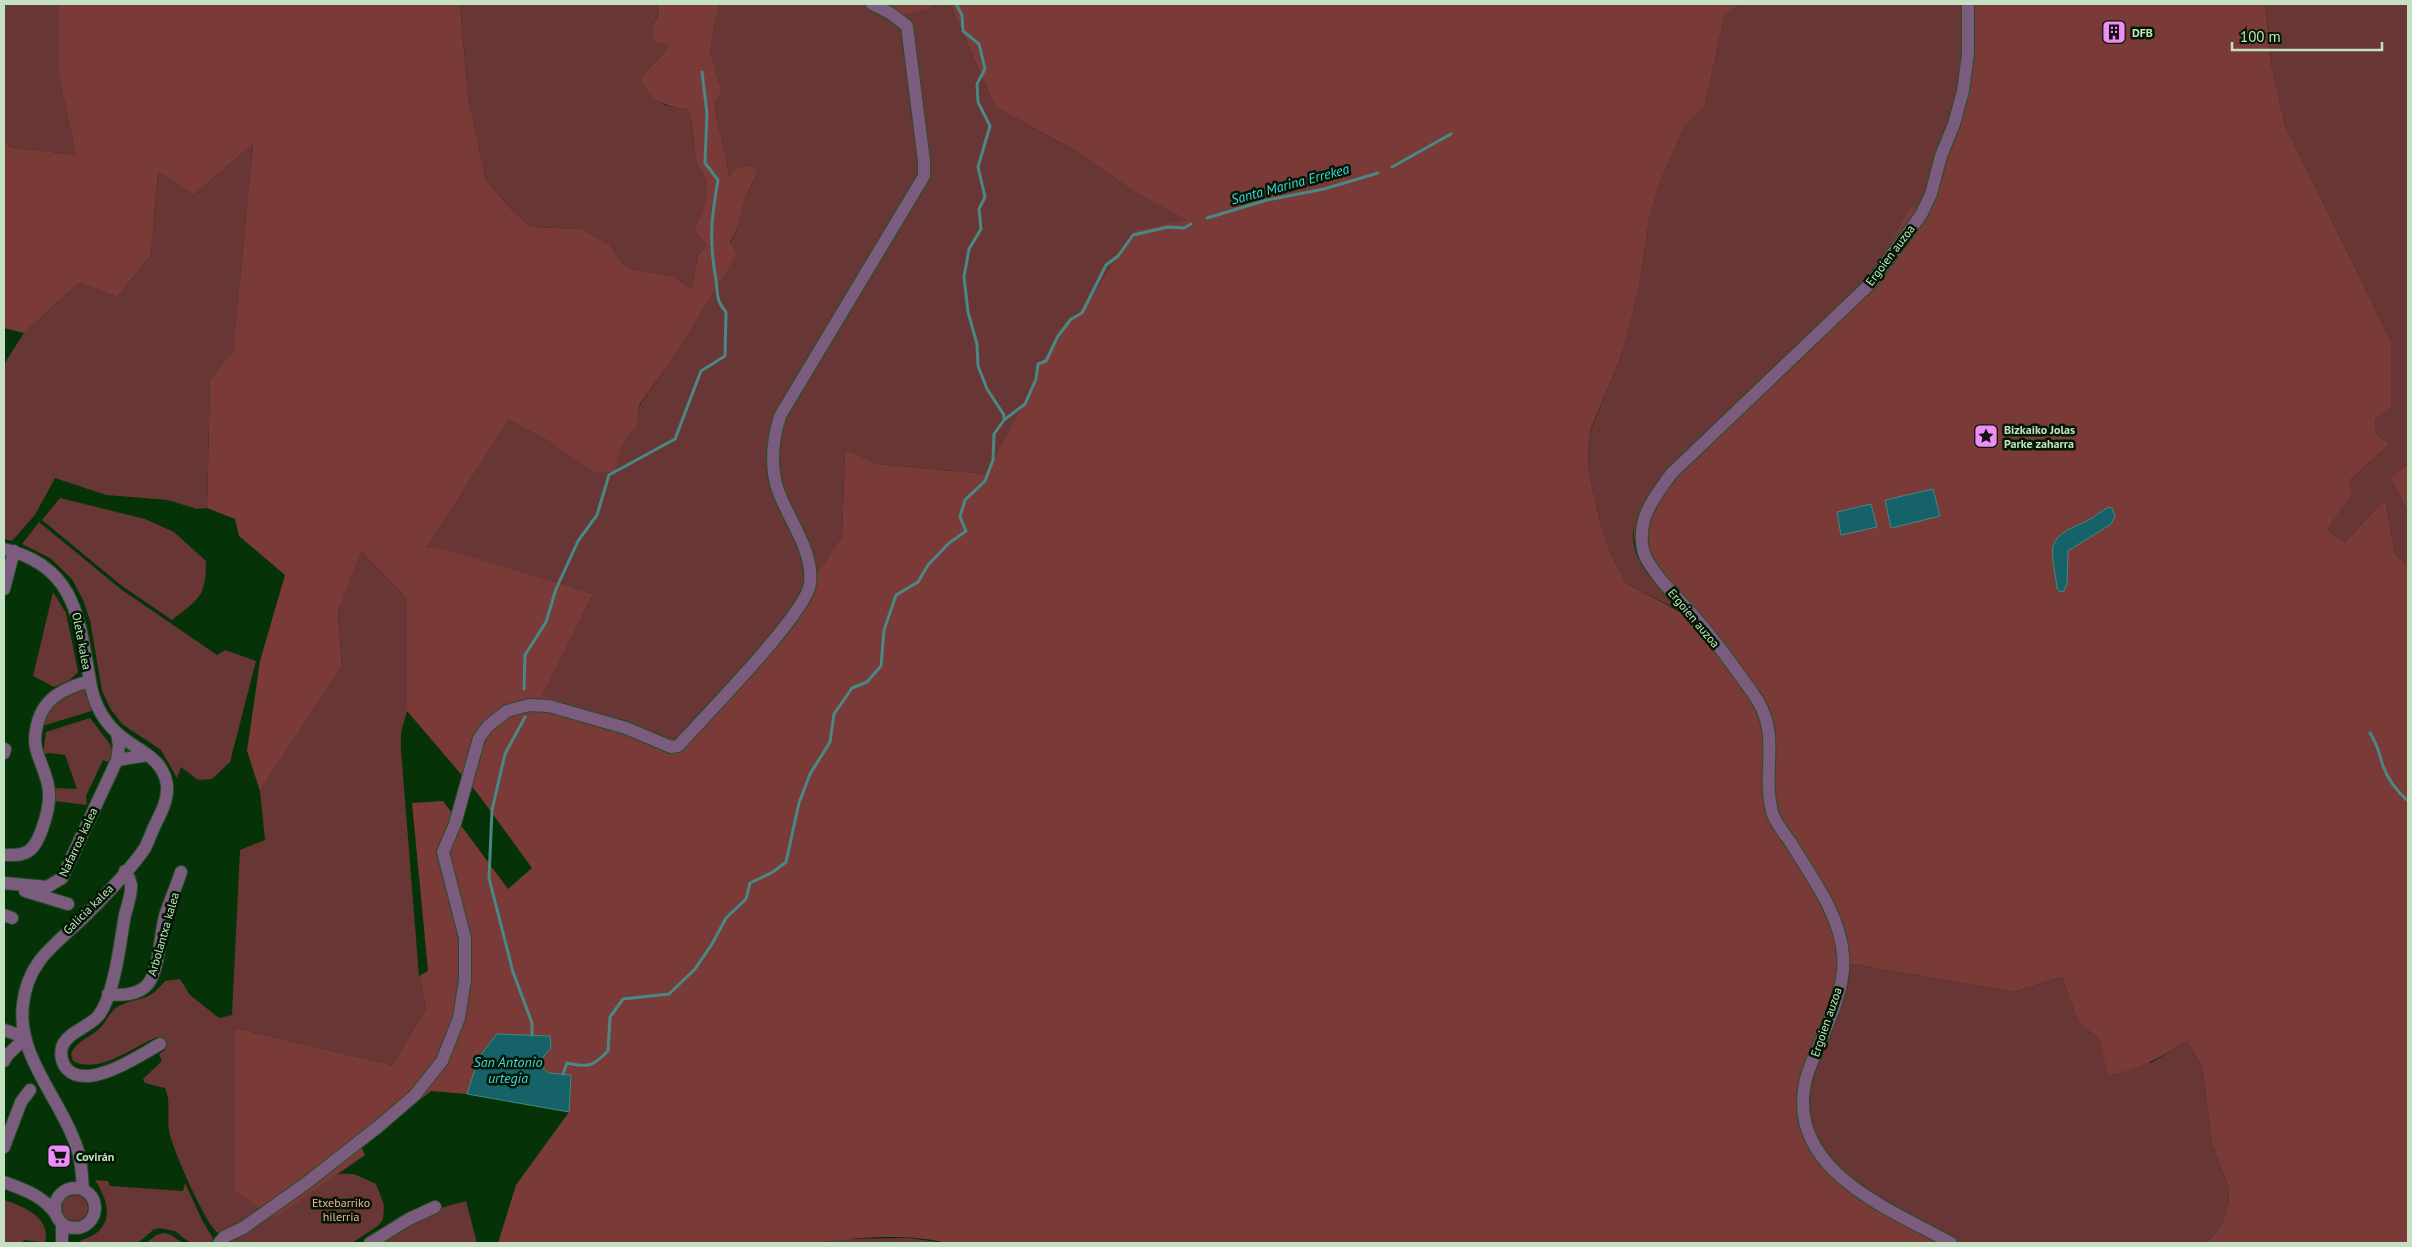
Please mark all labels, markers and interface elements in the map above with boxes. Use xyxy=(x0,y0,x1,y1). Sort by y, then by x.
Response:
building icon: DFB xyxy=(2101,19,2127,45)
scale bar xyxy=(2232,20,2382,52)
place label: DFB xyxy=(2132,25,2153,40)
text: 100 m xyxy=(2240,27,2281,46)
water label: Santa Marina Errekea xyxy=(1229,160,1351,208)
street label: Ergoien auzoa xyxy=(1862,222,1918,288)
place label: Bizkaiko Jolas Parke zaharra xyxy=(2004,422,2075,451)
place icon: Bizkaiko Jolas Parke zaharra xyxy=(1973,423,1999,449)
street label: Ergoien auzoa xyxy=(1665,585,1723,651)
street label: Oleta kalea xyxy=(69,611,95,671)
street label: Nafarroa kalea xyxy=(55,805,101,879)
street label: Galicia kalea xyxy=(60,881,116,937)
street label: Arbolantxa kalea xyxy=(144,890,182,978)
street label: Ergoien auzoa xyxy=(1807,985,1845,1059)
water label: San Antonio urtegia xyxy=(474,1053,542,1087)
supermarket icon: Covirán xyxy=(46,1143,72,1169)
place label: Covirán xyxy=(76,1149,114,1164)
park label: Etxebarriko hilerria xyxy=(312,1195,370,1224)

